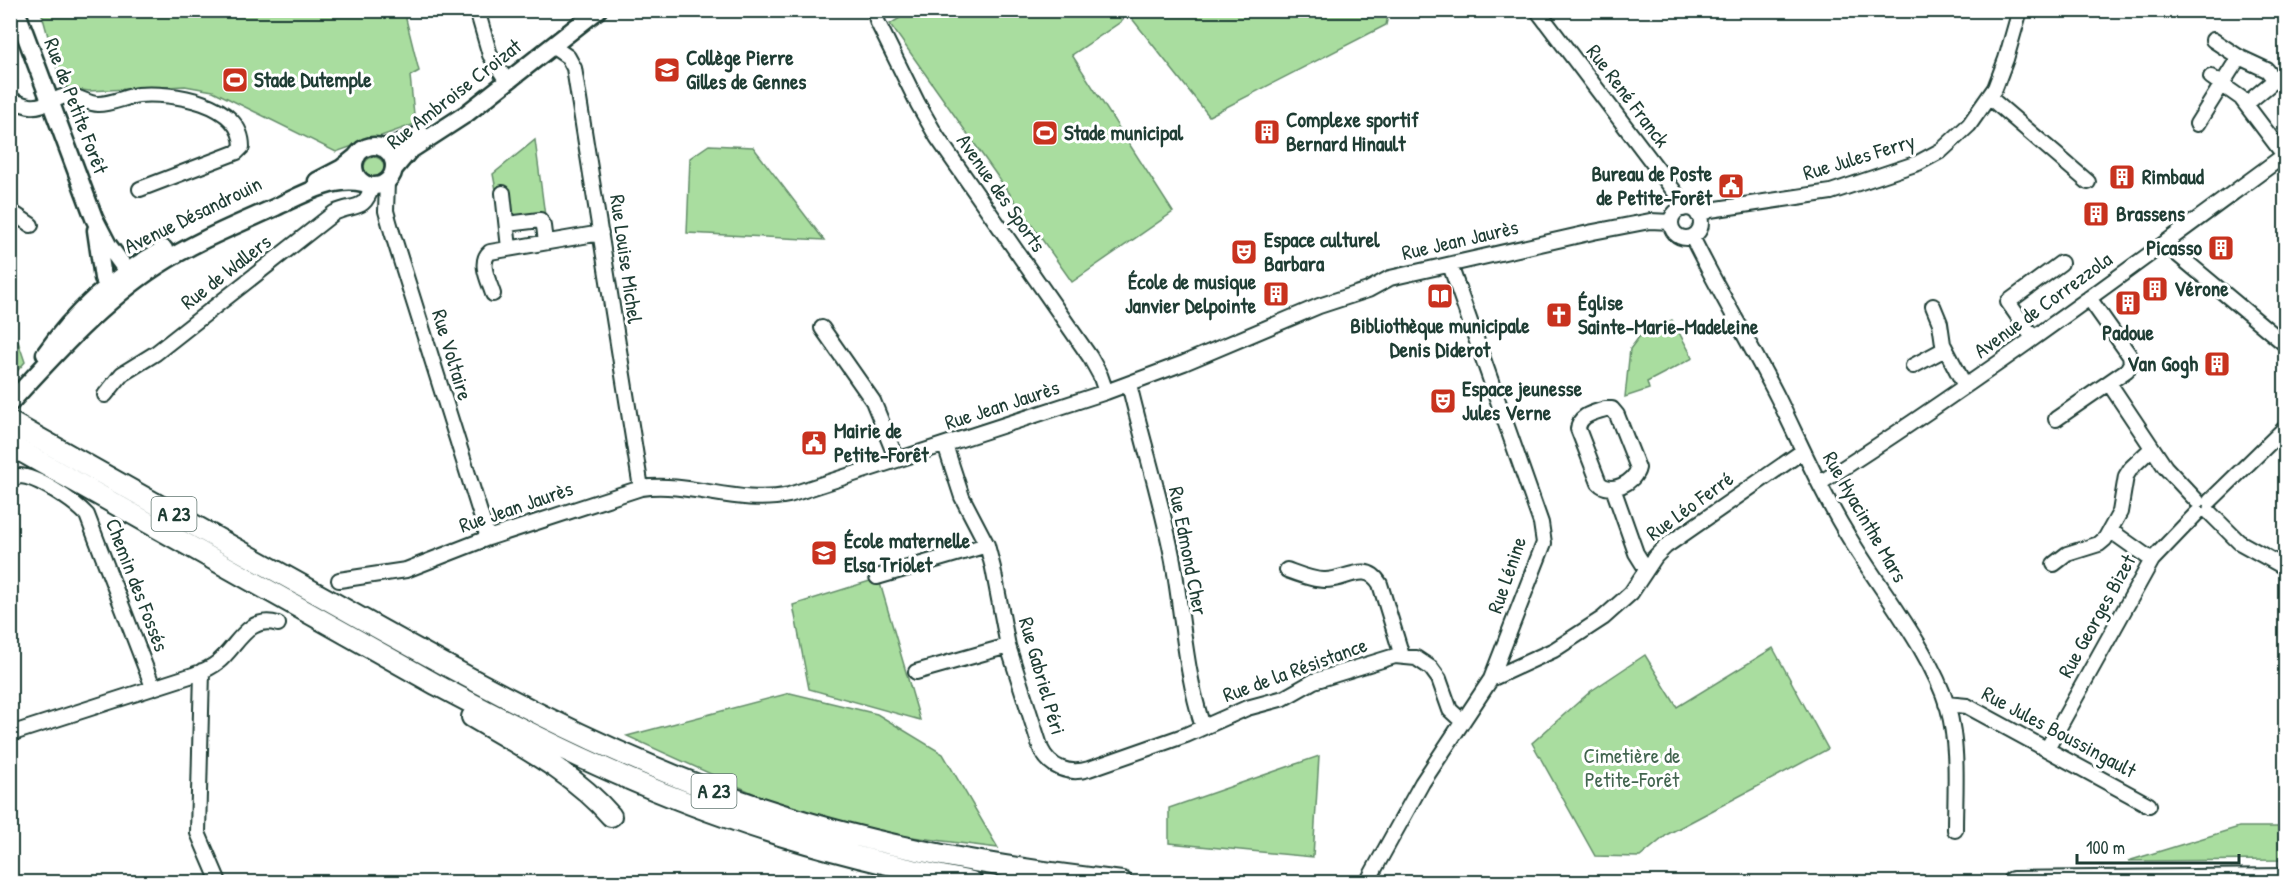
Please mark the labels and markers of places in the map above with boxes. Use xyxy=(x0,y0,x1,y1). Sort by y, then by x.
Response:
place label: Collège Pierre Gilles de Gennes xyxy=(686,43,806,96)
school or university icon: Collège Pierre Gilles de Gennes xyxy=(652,55,682,85)
sports icon: Stade Dutemple xyxy=(220,65,250,95)
place label: Stade Dutemple xyxy=(254,65,372,95)
place label: Complexe sportif Bernard Hinault xyxy=(1286,105,1419,158)
building icon: Complexe sportif Bernard Hinault xyxy=(1252,117,1282,147)
sports icon: Stade municipal xyxy=(1030,118,1060,148)
place label: Stade municipal xyxy=(1064,118,1183,148)
place label: Bureau de Poste de Petite-Forêt xyxy=(1591,159,1713,212)
building icon: Rimbaud xyxy=(2107,162,2137,192)
place label: Rimbaud xyxy=(2142,162,2205,191)
public building icon: Bureau de Poste de Petite-Forêt xyxy=(1716,171,1746,201)
building icon: Brassens xyxy=(2081,199,2111,229)
place label: Brassens xyxy=(2116,199,2185,228)
place label: Espace culturel Barbara xyxy=(1264,225,1380,278)
place label: Picasso xyxy=(2146,233,2203,262)
building icon: Picasso xyxy=(2206,233,2236,263)
theatre icon: Espace culturel Barbara xyxy=(1229,237,1259,267)
place label: École de musique Janvier Delpointe xyxy=(1125,267,1257,321)
building icon: Vérone xyxy=(2140,274,2170,304)
place label: Vérone xyxy=(2174,274,2229,303)
building icon: École de musique Janvier Delpointe xyxy=(1261,279,1291,309)
library icon: Bibliothèque municipale Denis Diderot xyxy=(1425,281,1455,311)
place label: Église Sainte-Marie-Madeleine xyxy=(1578,288,1759,341)
building icon: Padoue xyxy=(2113,288,2143,318)
church icon: Église Sainte-Marie-Madeleine xyxy=(1544,300,1574,330)
place label: Bibliothèque municipale Denis Diderot xyxy=(1350,311,1530,364)
place label: Padoue xyxy=(2102,318,2155,347)
place label: Van Gogh xyxy=(2127,349,2198,379)
building icon: Van Gogh xyxy=(2202,349,2232,379)
place label: Espace jeunesse Jules Verne xyxy=(1462,374,1583,427)
theatre icon: Espace jeunesse Jules Verne xyxy=(1428,386,1458,416)
place label: Mairie de Petite-Forêt xyxy=(834,416,929,469)
public building icon: Mairie de Petite-Forêt xyxy=(799,428,829,458)
place label: École maternelle Elsa Triolet xyxy=(844,526,971,579)
school or university icon: École maternelle Elsa Triolet xyxy=(809,538,839,568)

